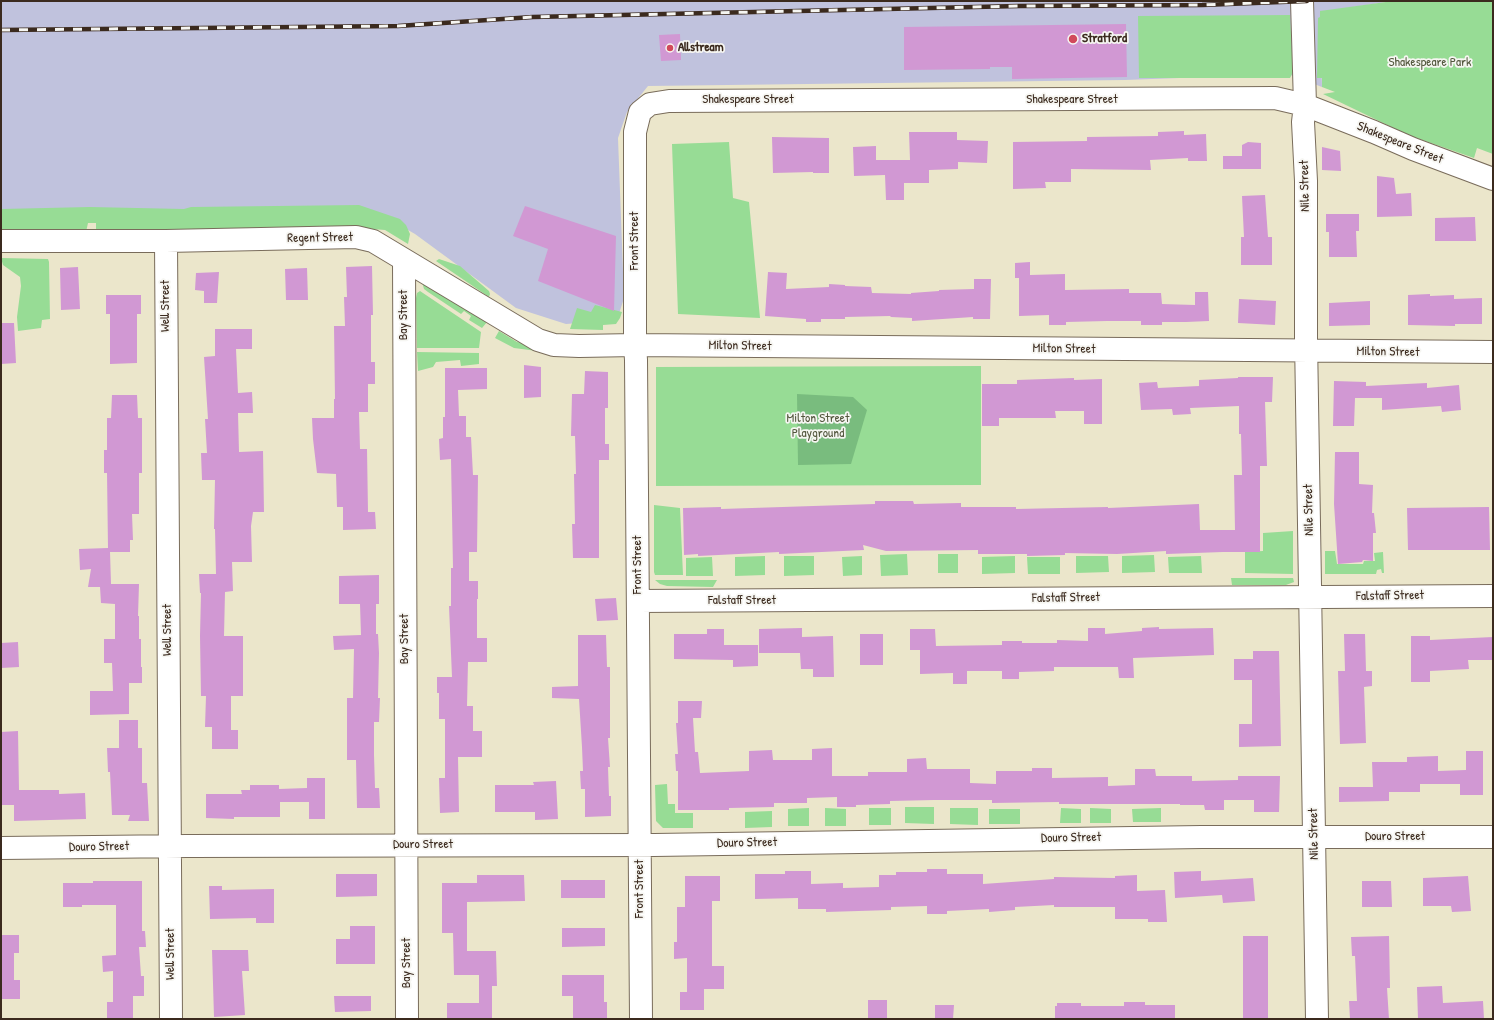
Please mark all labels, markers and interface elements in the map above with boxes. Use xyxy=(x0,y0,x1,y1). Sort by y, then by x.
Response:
place label: Stratford xyxy=(1082,31,1127,47)
marker: Stratford xyxy=(1067,33,1079,45)
place label: Allstream xyxy=(678,40,724,56)
marker: Allstream xyxy=(665,43,675,53)
park label: Shakespeare Park xyxy=(1389,55,1471,71)
street label: Shakespeare Street xyxy=(702,92,794,108)
street label: Shakespeare Street xyxy=(1026,92,1118,108)
street label: Shakespeare Street xyxy=(1355,119,1445,167)
street label: Nile Street xyxy=(1297,160,1313,212)
street label: Front Street xyxy=(627,212,643,270)
street label: Regent Street xyxy=(287,230,353,246)
street label: Well Street xyxy=(158,280,174,332)
street label: Bay Street xyxy=(396,290,412,340)
street label: Milton Street xyxy=(708,338,772,354)
street label: Milton Street xyxy=(1032,341,1096,357)
street label: Milton Street xyxy=(1356,344,1420,360)
park label: Milton Street Playground xyxy=(787,411,849,442)
street label: Nile Street xyxy=(1301,484,1317,536)
street label: Front Street xyxy=(630,536,646,594)
street label: Falstaff Street xyxy=(1356,588,1424,604)
street label: Falstaff Street xyxy=(1032,590,1100,606)
street label: Falstaff Street xyxy=(708,593,776,609)
street label: Well Street xyxy=(160,604,176,656)
street label: Bay Street xyxy=(397,614,413,664)
street label: Nile Street xyxy=(1306,808,1322,860)
street label: Douro Street xyxy=(1365,829,1425,845)
street label: Douro Street xyxy=(1041,830,1101,846)
street label: Douro Street xyxy=(717,835,777,851)
street label: Douro Street xyxy=(393,837,453,853)
street label: Douro Street xyxy=(69,839,129,855)
street label: Front Street xyxy=(632,860,648,918)
street label: Well Street xyxy=(163,928,179,980)
street label: Bay Street xyxy=(399,938,415,988)

